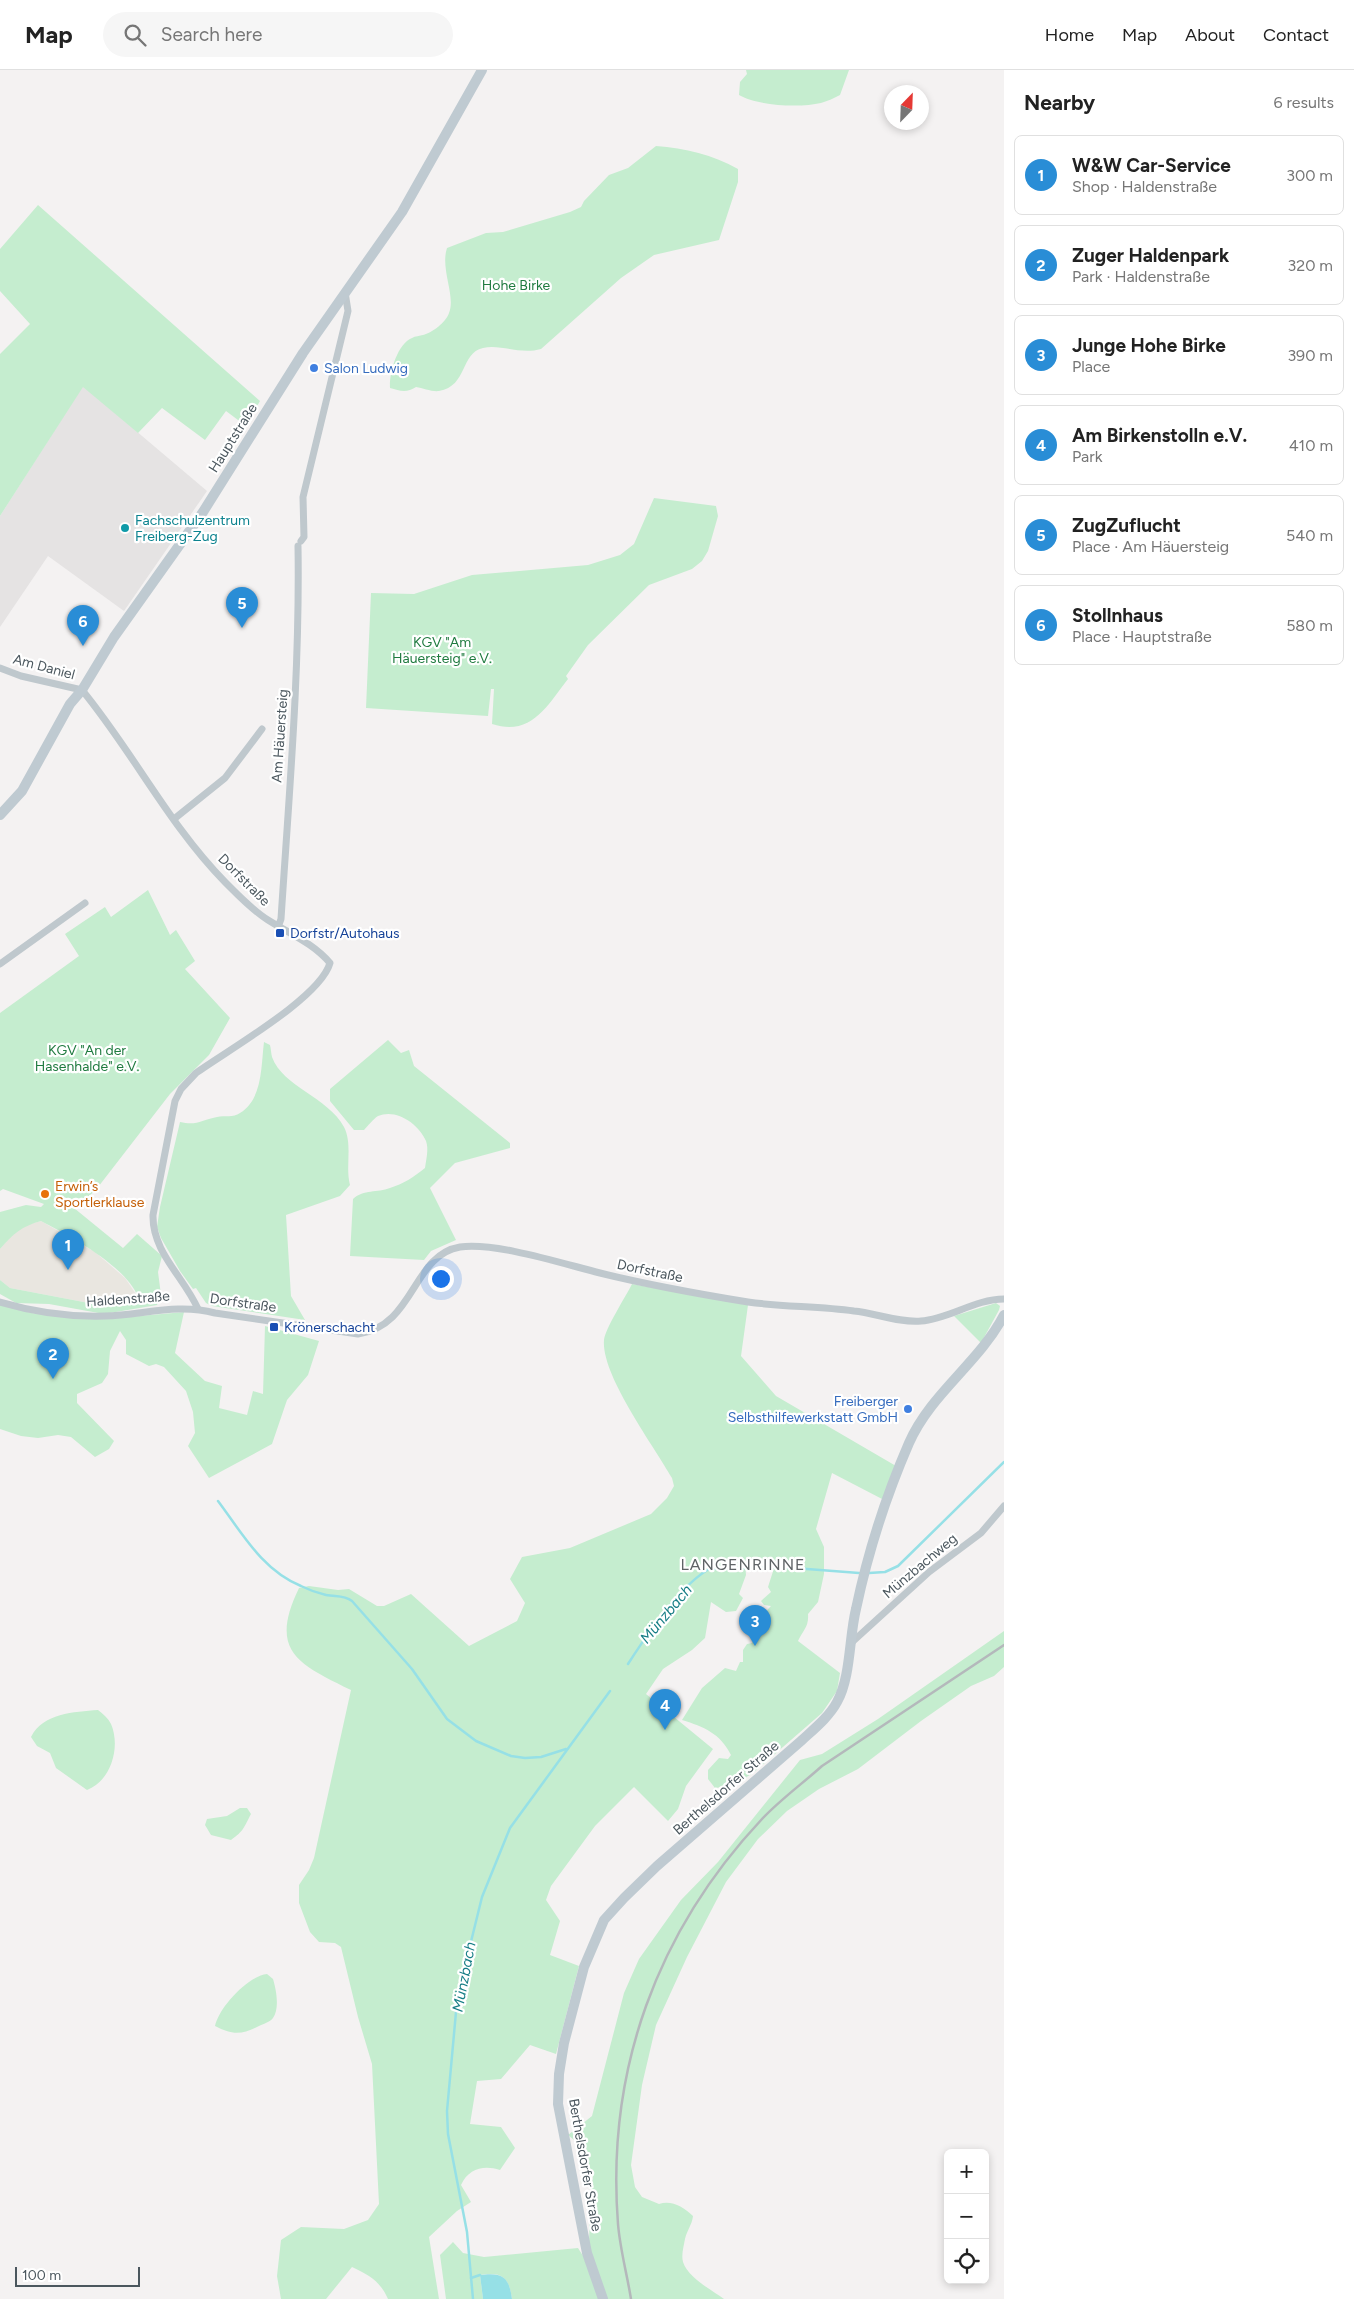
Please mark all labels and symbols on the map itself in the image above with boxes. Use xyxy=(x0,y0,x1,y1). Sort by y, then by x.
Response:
north arrow xyxy=(884,85,929,130)
park label: Hohe Birke xyxy=(482,277,551,294)
place label: Salon Ludwig xyxy=(324,360,408,377)
marker: Salon Ludwig xyxy=(308,362,320,374)
street label: Hauptstraße xyxy=(205,400,261,476)
place label: Fachschulzentrum Freiberg-Zug xyxy=(135,512,250,545)
marker: Fachschulzentrum Freiberg-Zug xyxy=(119,522,131,534)
pin: 5 xyxy=(226,587,258,628)
pin: 6 xyxy=(67,605,99,646)
park label: KGV "Am Häuersteig" e.V. xyxy=(392,634,492,667)
street label: Am Daniel xyxy=(11,651,77,683)
street label: Am Häuersteig xyxy=(268,689,292,783)
street label: Dorfstraße xyxy=(214,850,274,910)
place label: Dorfstr/Autohaus xyxy=(290,925,400,942)
marker: Dorfstr/Autohaus xyxy=(274,927,286,939)
park label: KGV "An der Hasenhalde" e.V. xyxy=(35,1042,139,1075)
place label: Erwin’s Sportlerklause xyxy=(55,1178,145,1211)
marker: Erwin’s Sportlerklause xyxy=(39,1188,51,1200)
pin: 1 xyxy=(52,1229,84,1270)
street label: Dorfstraße xyxy=(616,1256,685,1286)
your location xyxy=(428,1266,454,1292)
street label: Haldenstraße xyxy=(86,1288,171,1310)
street label: Dorfstraße xyxy=(209,1290,278,1316)
place label: Krönerschacht xyxy=(284,1319,375,1336)
marker: Krönerschacht xyxy=(268,1321,280,1333)
pin: 2 xyxy=(37,1338,69,1379)
place label: Freiberger Selbsthilfewerkstatt GmbH xyxy=(728,1393,898,1426)
marker: Freiberger Selbsthilfewerkstatt GmbH xyxy=(902,1403,914,1415)
street label: Münzbachweg xyxy=(879,1530,961,1602)
district label: LANGENRINNE xyxy=(680,1555,806,1574)
water label: Münzbach xyxy=(636,1581,696,1647)
pin: 3 xyxy=(739,1605,771,1646)
pin: 4 xyxy=(649,1689,681,1730)
street label: Berthelsdorfer Straße xyxy=(670,1737,783,1839)
water label: Münzbach xyxy=(448,1940,480,2014)
street label: Berthelsdorfer Straße xyxy=(565,2097,605,2233)
scale bar xyxy=(15,2264,140,2287)

